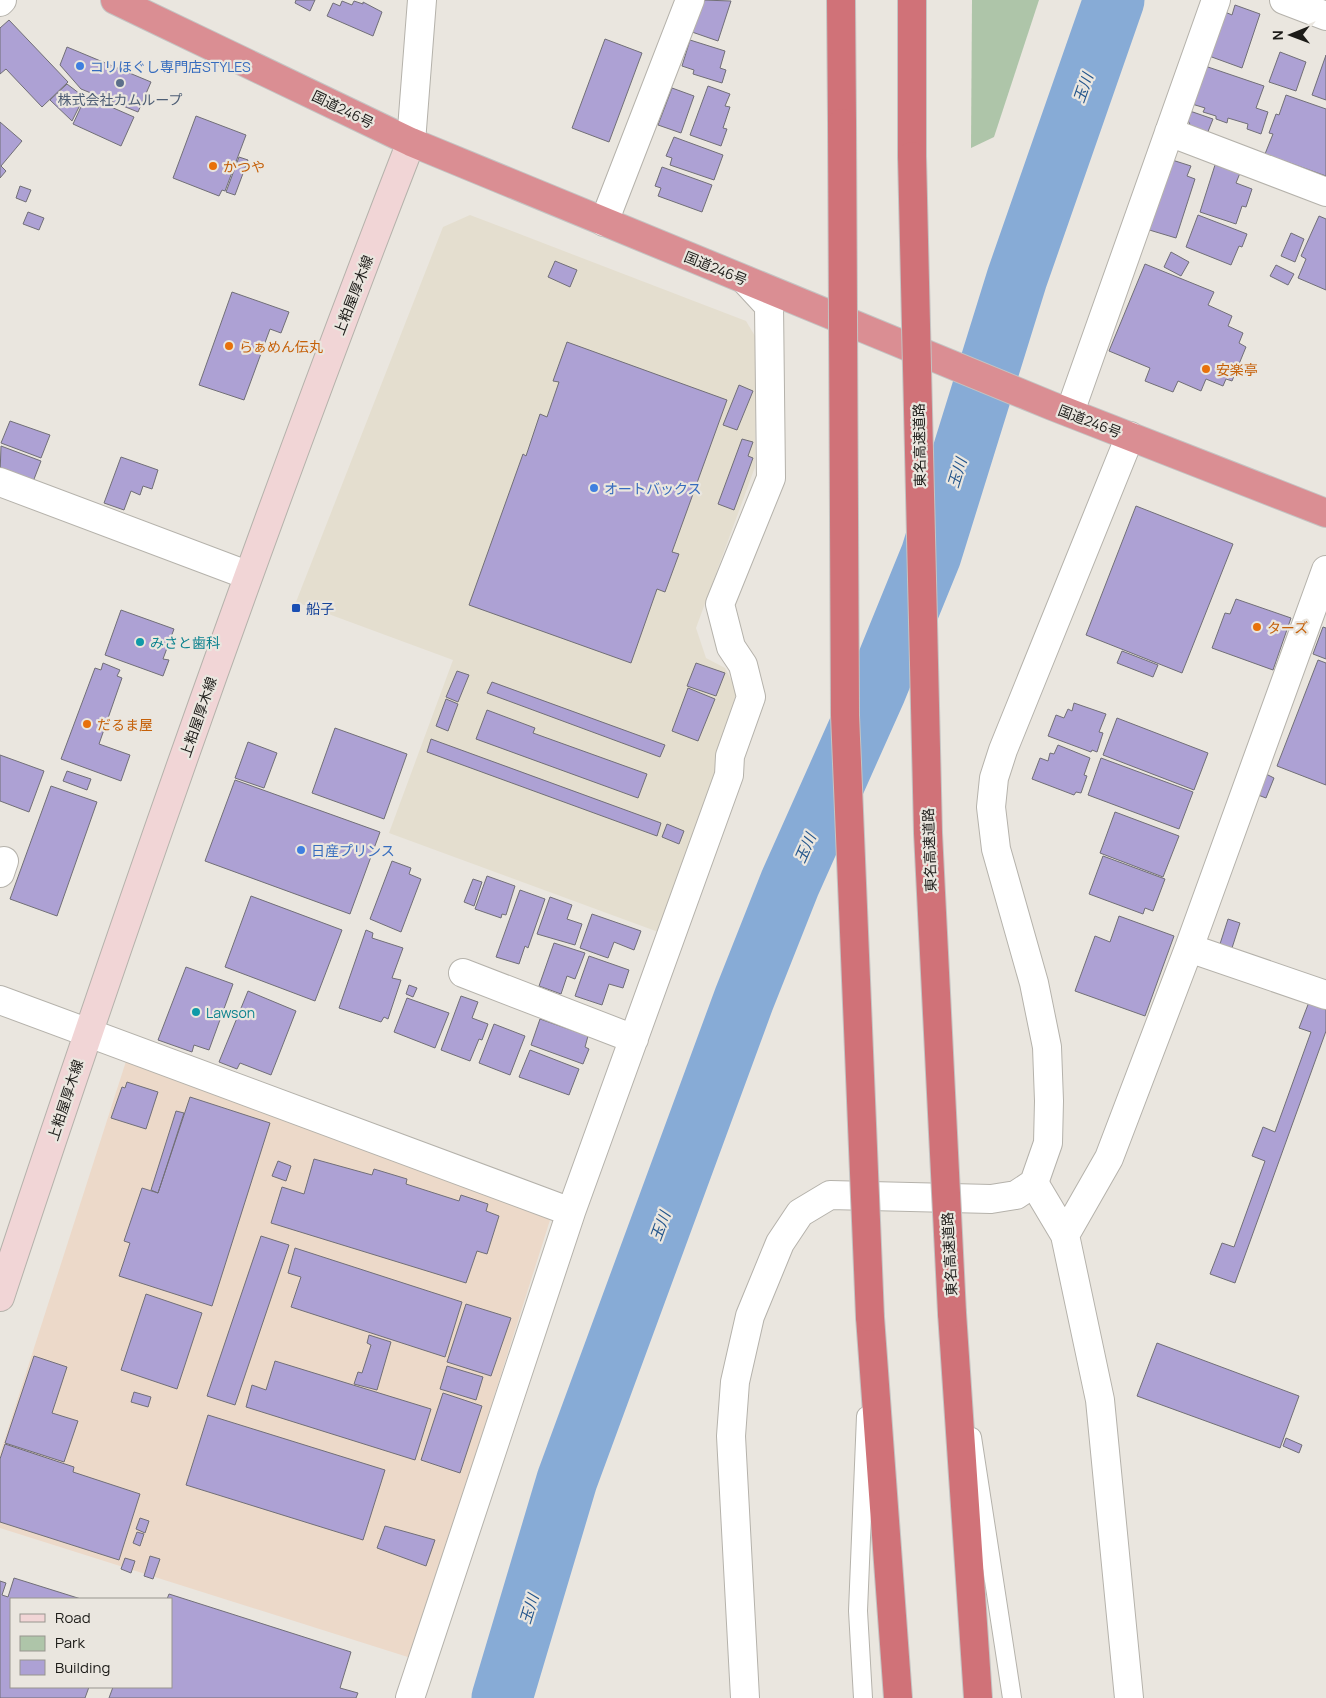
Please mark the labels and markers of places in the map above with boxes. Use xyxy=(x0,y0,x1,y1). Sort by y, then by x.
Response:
place label: コリほぐし専門店STYLES xyxy=(90,57,251,76)
marker: コリほぐし専門店STYLES xyxy=(74,60,86,72)
marker: 株式会社カムループ xyxy=(114,77,126,89)
place label: 株式会社カムループ xyxy=(57,90,183,109)
place label: かつや xyxy=(223,157,265,176)
marker: かつや xyxy=(207,160,219,172)
place label: らぁめん伝丸 xyxy=(239,337,323,356)
marker: らぁめん伝丸 xyxy=(223,340,235,352)
place label: 安楽亭 xyxy=(1216,360,1258,379)
marker: 安楽亭 xyxy=(1200,363,1212,375)
place label: オートバックス xyxy=(604,479,702,498)
marker: オートバックス xyxy=(588,482,600,494)
place label: 船子 xyxy=(306,599,334,618)
marker: 船子 xyxy=(290,602,302,614)
place label: ターズ xyxy=(1267,618,1308,637)
marker: ターズ xyxy=(1251,621,1263,633)
place label: みさと歯科 xyxy=(150,633,220,652)
marker: みさと歯科 xyxy=(134,636,146,648)
place label: だるま屋 xyxy=(97,715,153,734)
marker: だるま屋 xyxy=(81,718,93,730)
place label: 日産プリンス xyxy=(311,841,395,860)
marker: 日産プリンス xyxy=(295,844,307,856)
place label: Lawson xyxy=(206,1003,255,1022)
marker: Lawson xyxy=(190,1006,202,1018)

